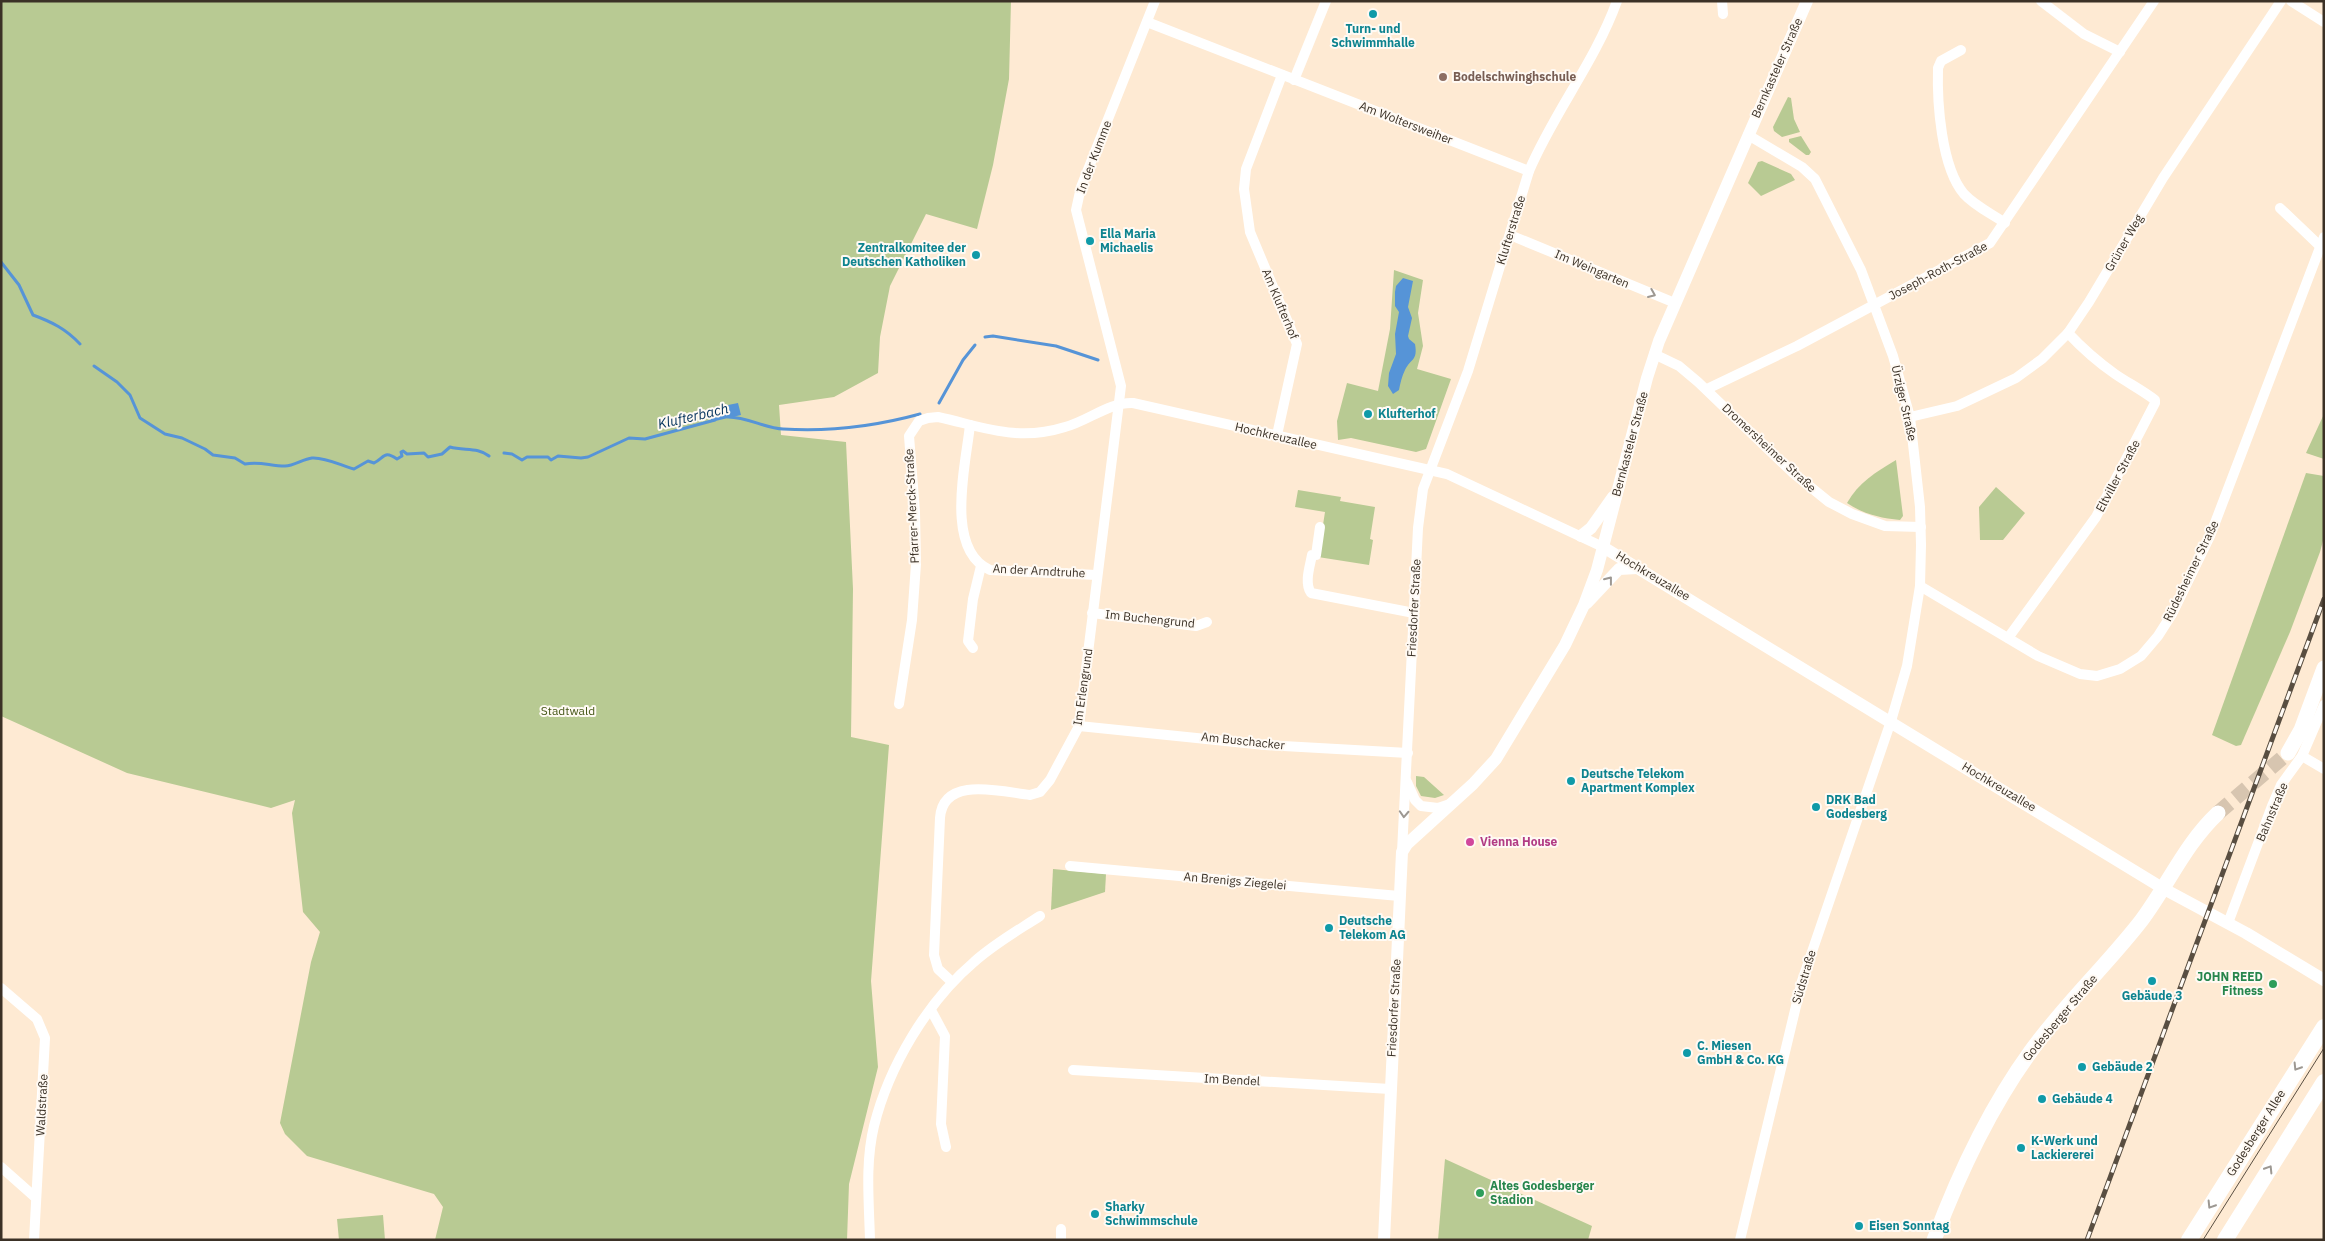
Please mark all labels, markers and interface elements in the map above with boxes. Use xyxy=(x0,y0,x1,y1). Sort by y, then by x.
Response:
marker: Turn- und Schwimmhalle xyxy=(1367,8,1379,20)
street label: Bernkasteler Straße xyxy=(1748,15,1806,120)
place label: Turn- und Schwimmhalle xyxy=(1331,21,1415,50)
place label: Bodelschwinghschule xyxy=(1453,69,1576,84)
marker: Bodelschwinghschule xyxy=(1437,71,1449,83)
street label: Am Woltersweiher xyxy=(1357,98,1456,147)
street label: In der Kumme xyxy=(1073,118,1114,195)
street label: Klufterstraße xyxy=(1493,193,1528,266)
street label: Grüner Weg xyxy=(2101,211,2146,274)
place label: Ella Maria Michaelis xyxy=(1100,226,1156,255)
marker: Ella Maria Michaelis xyxy=(1084,235,1096,247)
street label: Joseph-Roth-Straße xyxy=(1886,238,1990,303)
place label: Zentralkomitee der Deutschen Katholiken xyxy=(842,240,966,269)
street label: Im Weingarten xyxy=(1553,246,1632,291)
marker: Zentralkomitee der Deutschen Katholiken xyxy=(970,249,982,261)
street label: Am Klufterhof xyxy=(1259,266,1302,341)
one-way arrow xyxy=(1647,288,1655,298)
street label: Ürziger Straße xyxy=(1888,363,1921,443)
street label: Bernkasteler Straße xyxy=(1608,389,1651,498)
water label: Klufterbach xyxy=(656,399,730,433)
street label: Dromersheimer Straße xyxy=(1719,400,1820,495)
place label: Klufterhof xyxy=(1378,406,1436,421)
marker: Klufterhof xyxy=(1362,408,1374,420)
street label: Hochkreuzallee xyxy=(1234,419,1319,452)
street label: Eltviller Straße xyxy=(2092,437,2143,515)
street label: Pfarrer-Merck-Straße xyxy=(901,448,922,564)
street label: Rüdesheimer Straße xyxy=(2160,517,2222,624)
street label: Hochkreuzallee xyxy=(1614,548,1693,604)
street label: Friesdorfer Straße xyxy=(1403,558,1424,657)
street label: An der Arndtruhe xyxy=(992,561,1086,580)
one-way arrow xyxy=(1603,576,1612,586)
street label: Im Buchengrund xyxy=(1104,606,1196,631)
street label: Im Erlengrund xyxy=(1070,648,1095,726)
park label: Stadtwald xyxy=(541,703,595,718)
street label: Am Buschacker xyxy=(1201,729,1286,752)
street label: Hochkreuzallee xyxy=(1960,759,2039,815)
place label: Deutsche Telekom Apartment Komplex xyxy=(1581,766,1695,795)
marker: Deutsche Telekom Apartment Komplex xyxy=(1565,775,1577,787)
street label: Bahnstraße xyxy=(2252,780,2291,844)
place label: DRK Bad Godesberg xyxy=(1826,792,1887,821)
marker: DRK Bad Godesberg xyxy=(1810,801,1822,813)
one-way arrow xyxy=(1398,811,1409,819)
place label: Vienna House xyxy=(1480,834,1558,849)
marker: Vienna House xyxy=(1464,836,1476,848)
street label: An Brenigs Ziegelei xyxy=(1183,869,1287,892)
place label: Deutsche Telekom AG xyxy=(1339,913,1406,942)
marker: Deutsche Telekom AG xyxy=(1323,922,1335,934)
street label: Südstraße xyxy=(1788,948,1819,1006)
street label: Friesdorfer Straße xyxy=(1383,958,1404,1057)
place label: JOHN REED Fitness xyxy=(2196,969,2263,998)
street label: Godesberger Straße xyxy=(2019,971,2100,1064)
marker: Gebäude 3 xyxy=(2146,975,2158,987)
marker: JOHN REED Fitness xyxy=(2267,978,2279,990)
place label: Gebäude 3 xyxy=(2122,988,2182,1003)
place label: C. Miesen GmbH & Co. KG xyxy=(1697,1038,1784,1067)
marker: C. Miesen GmbH & Co. KG xyxy=(1681,1047,1693,1059)
place label: Gebäude 2 xyxy=(2092,1059,2153,1074)
marker: Gebäude 2 xyxy=(2076,1061,2088,1073)
one-way arrow xyxy=(2294,1062,2304,1071)
street label: Im Bendel xyxy=(1204,1071,1260,1088)
street label: Waldstraße xyxy=(32,1073,51,1136)
street label: Godesberger Allee xyxy=(2223,1086,2289,1179)
place label: Gebäude 4 xyxy=(2052,1091,2113,1106)
marker: Gebäude 4 xyxy=(2036,1093,2048,1105)
place label: K-Werk und Lackiererei xyxy=(2031,1133,2098,1162)
marker: K-Werk und Lackiererei xyxy=(2015,1142,2027,1154)
one-way arrow xyxy=(2263,1165,2273,1174)
place label: Altes Godesberger Stadion xyxy=(1490,1178,1594,1207)
marker: Altes Godesberger Stadion xyxy=(1474,1187,1486,1199)
place label: Sharky Schwimmschule xyxy=(1105,1199,1198,1228)
one-way arrow xyxy=(2208,1200,2217,1209)
marker: Sharky Schwimmschule xyxy=(1089,1208,1101,1220)
place label: Eisen Sonntag xyxy=(1869,1218,1949,1233)
marker: Eisen Sonntag xyxy=(1853,1220,1865,1232)

